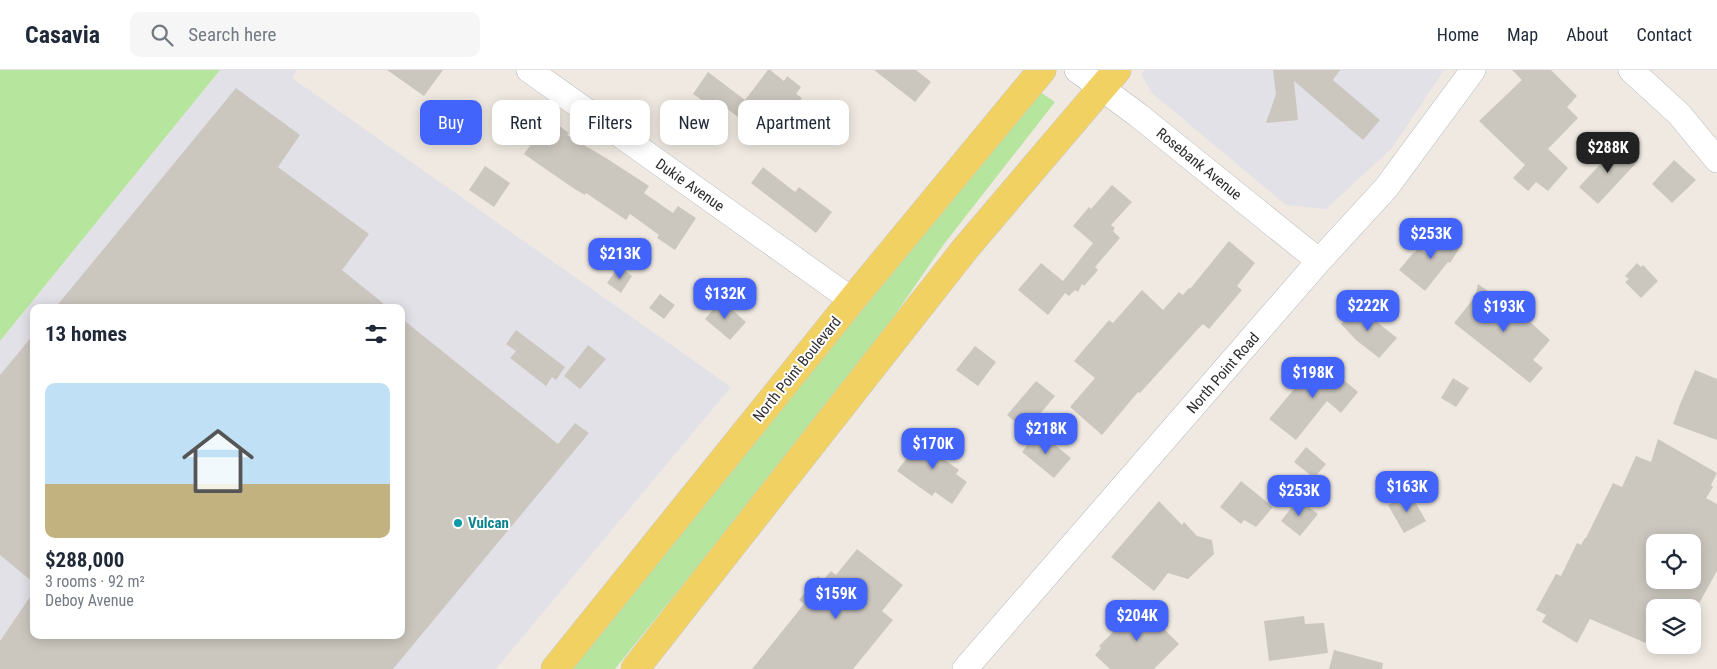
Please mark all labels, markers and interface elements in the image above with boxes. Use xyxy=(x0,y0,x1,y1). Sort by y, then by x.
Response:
search box xyxy=(130,12,480,57)
text: Casavia xyxy=(25,21,100,49)
icon: search xyxy=(148,21,176,49)
text: Search here xyxy=(188,23,277,46)
text: Home xyxy=(1437,24,1479,45)
text: Map xyxy=(1507,24,1538,45)
text: About xyxy=(1566,24,1608,45)
text: Contact xyxy=(1636,24,1692,45)
chip: Buy xyxy=(420,100,482,145)
chip: Rent xyxy=(492,100,560,145)
chip: Filters xyxy=(570,100,650,145)
chip: New xyxy=(660,100,728,145)
chip: Apartment xyxy=(738,100,849,145)
street label: Rosebank Avenue xyxy=(1153,124,1245,204)
pin: $288K xyxy=(1573,132,1643,174)
text: $288K xyxy=(1587,138,1629,157)
street label: Dukie Avenue xyxy=(652,155,728,215)
pin: $253K xyxy=(1396,218,1466,260)
text: $253K xyxy=(1410,224,1452,243)
pin: $213K xyxy=(585,238,655,280)
text: $213K xyxy=(599,244,641,263)
pin: $132K xyxy=(690,278,760,320)
text: $132K xyxy=(704,284,746,303)
pin: $222K xyxy=(1333,290,1403,332)
pin: $193K xyxy=(1469,290,1539,333)
text: $222K xyxy=(1347,296,1389,315)
text: $193K xyxy=(1483,297,1525,316)
street label: North Point Boulevard xyxy=(749,313,845,425)
icon: filters xyxy=(362,320,390,348)
text: 13 homes xyxy=(45,322,127,346)
street label: North Point Road xyxy=(1183,329,1263,417)
pin: $198K xyxy=(1278,356,1348,399)
text: $198K xyxy=(1292,363,1334,382)
pin: $218K xyxy=(1011,412,1081,455)
icon: home xyxy=(173,416,263,506)
text: $218K xyxy=(1025,419,1067,438)
pin: $170K xyxy=(898,428,968,470)
text: $170K xyxy=(912,434,954,453)
pin: $163K xyxy=(1372,470,1442,513)
pin: $253K xyxy=(1264,474,1334,517)
text: $163K xyxy=(1386,477,1428,496)
text: $253K xyxy=(1278,481,1320,500)
place label: Vulcan xyxy=(468,514,509,532)
marker: Vulcan xyxy=(452,517,464,529)
map controls xyxy=(1646,534,1701,654)
button: locate xyxy=(1646,534,1701,589)
text: $288,000 xyxy=(45,548,124,572)
text: 3 rooms · 92 m² xyxy=(45,572,145,591)
pin: $159K xyxy=(801,578,871,620)
text: $159K xyxy=(815,584,857,603)
text: Deboy Avenue xyxy=(45,591,134,610)
button: layers xyxy=(1646,599,1701,654)
pin: $204K xyxy=(1102,600,1172,642)
text: $204K xyxy=(1116,606,1158,625)

